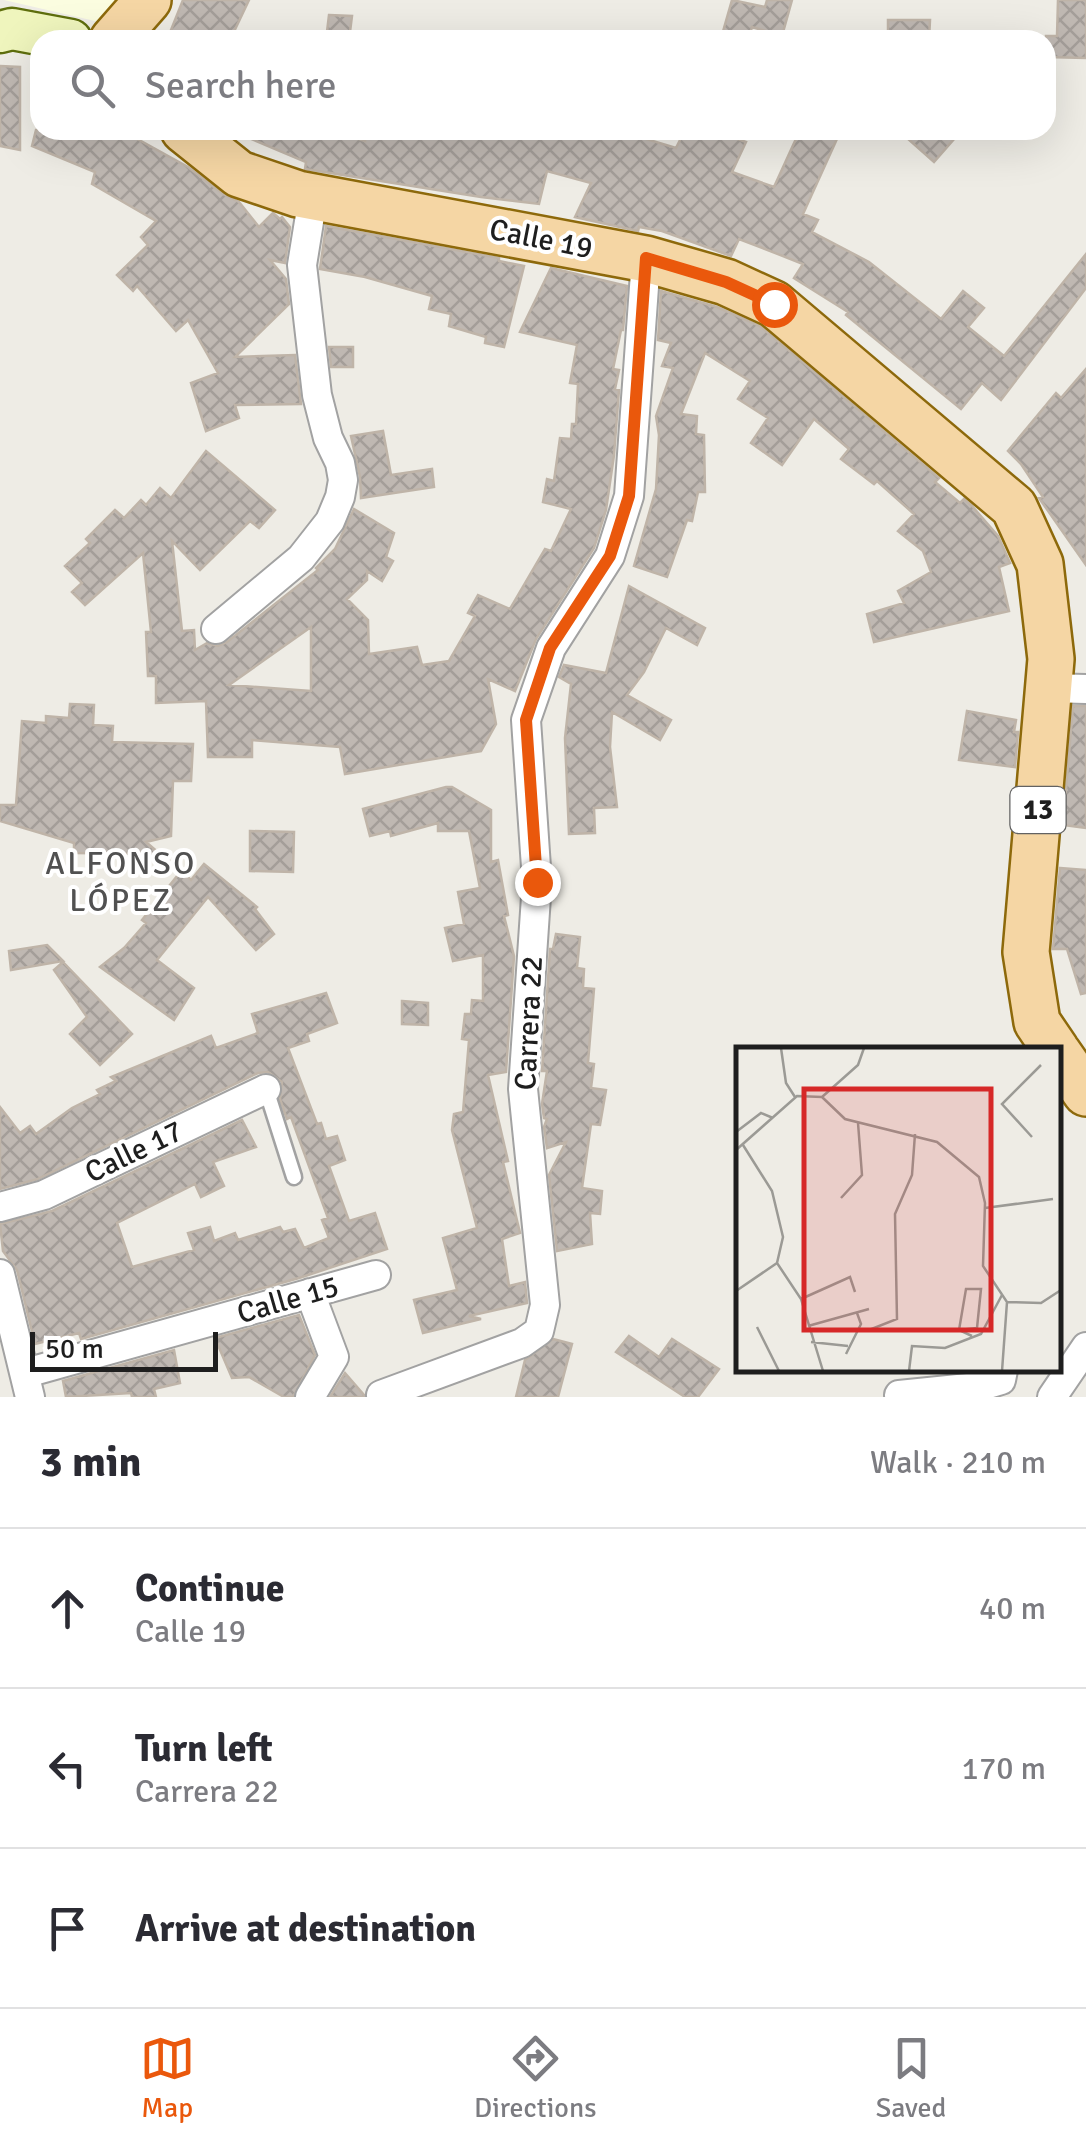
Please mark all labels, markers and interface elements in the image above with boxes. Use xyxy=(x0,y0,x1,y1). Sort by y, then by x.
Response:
search box xyxy=(30,30,1056,140)
icon: search xyxy=(65,58,120,113)
text: Search here xyxy=(145,62,337,109)
street label: Calle 19 xyxy=(486,211,596,267)
route start xyxy=(752,282,798,328)
road number: 13 xyxy=(1010,787,1066,833)
district label: ALFONSO LÓPEZ xyxy=(45,844,197,920)
route end xyxy=(515,860,561,906)
street label: Carrera 22 xyxy=(507,955,551,1091)
inset map xyxy=(736,1047,1061,1372)
street label: Calle 17 xyxy=(79,1113,189,1191)
street label: Calle 15 xyxy=(233,1268,343,1332)
scale bar xyxy=(30,1327,218,1372)
text: 50 m xyxy=(45,1332,104,1366)
text: 3 min xyxy=(40,1437,141,1488)
text: Walk · 210 m xyxy=(870,1443,1046,1482)
text: Continue xyxy=(135,1565,285,1612)
icon: ahead xyxy=(40,1581,95,1636)
text: 40 m xyxy=(979,1589,1046,1628)
text: Calle 19 xyxy=(135,1612,246,1651)
text: Turn left xyxy=(135,1725,273,1772)
icon: left xyxy=(40,1741,95,1796)
text: 170 m xyxy=(962,1749,1046,1788)
text: Carrera 22 xyxy=(135,1772,279,1811)
icon: arrive xyxy=(40,1901,95,1956)
text: Arrive at destination xyxy=(135,1905,476,1952)
tab: Map xyxy=(140,2031,195,2125)
tab: Directions xyxy=(474,2031,596,2125)
tab: Saved xyxy=(876,2031,946,2125)

